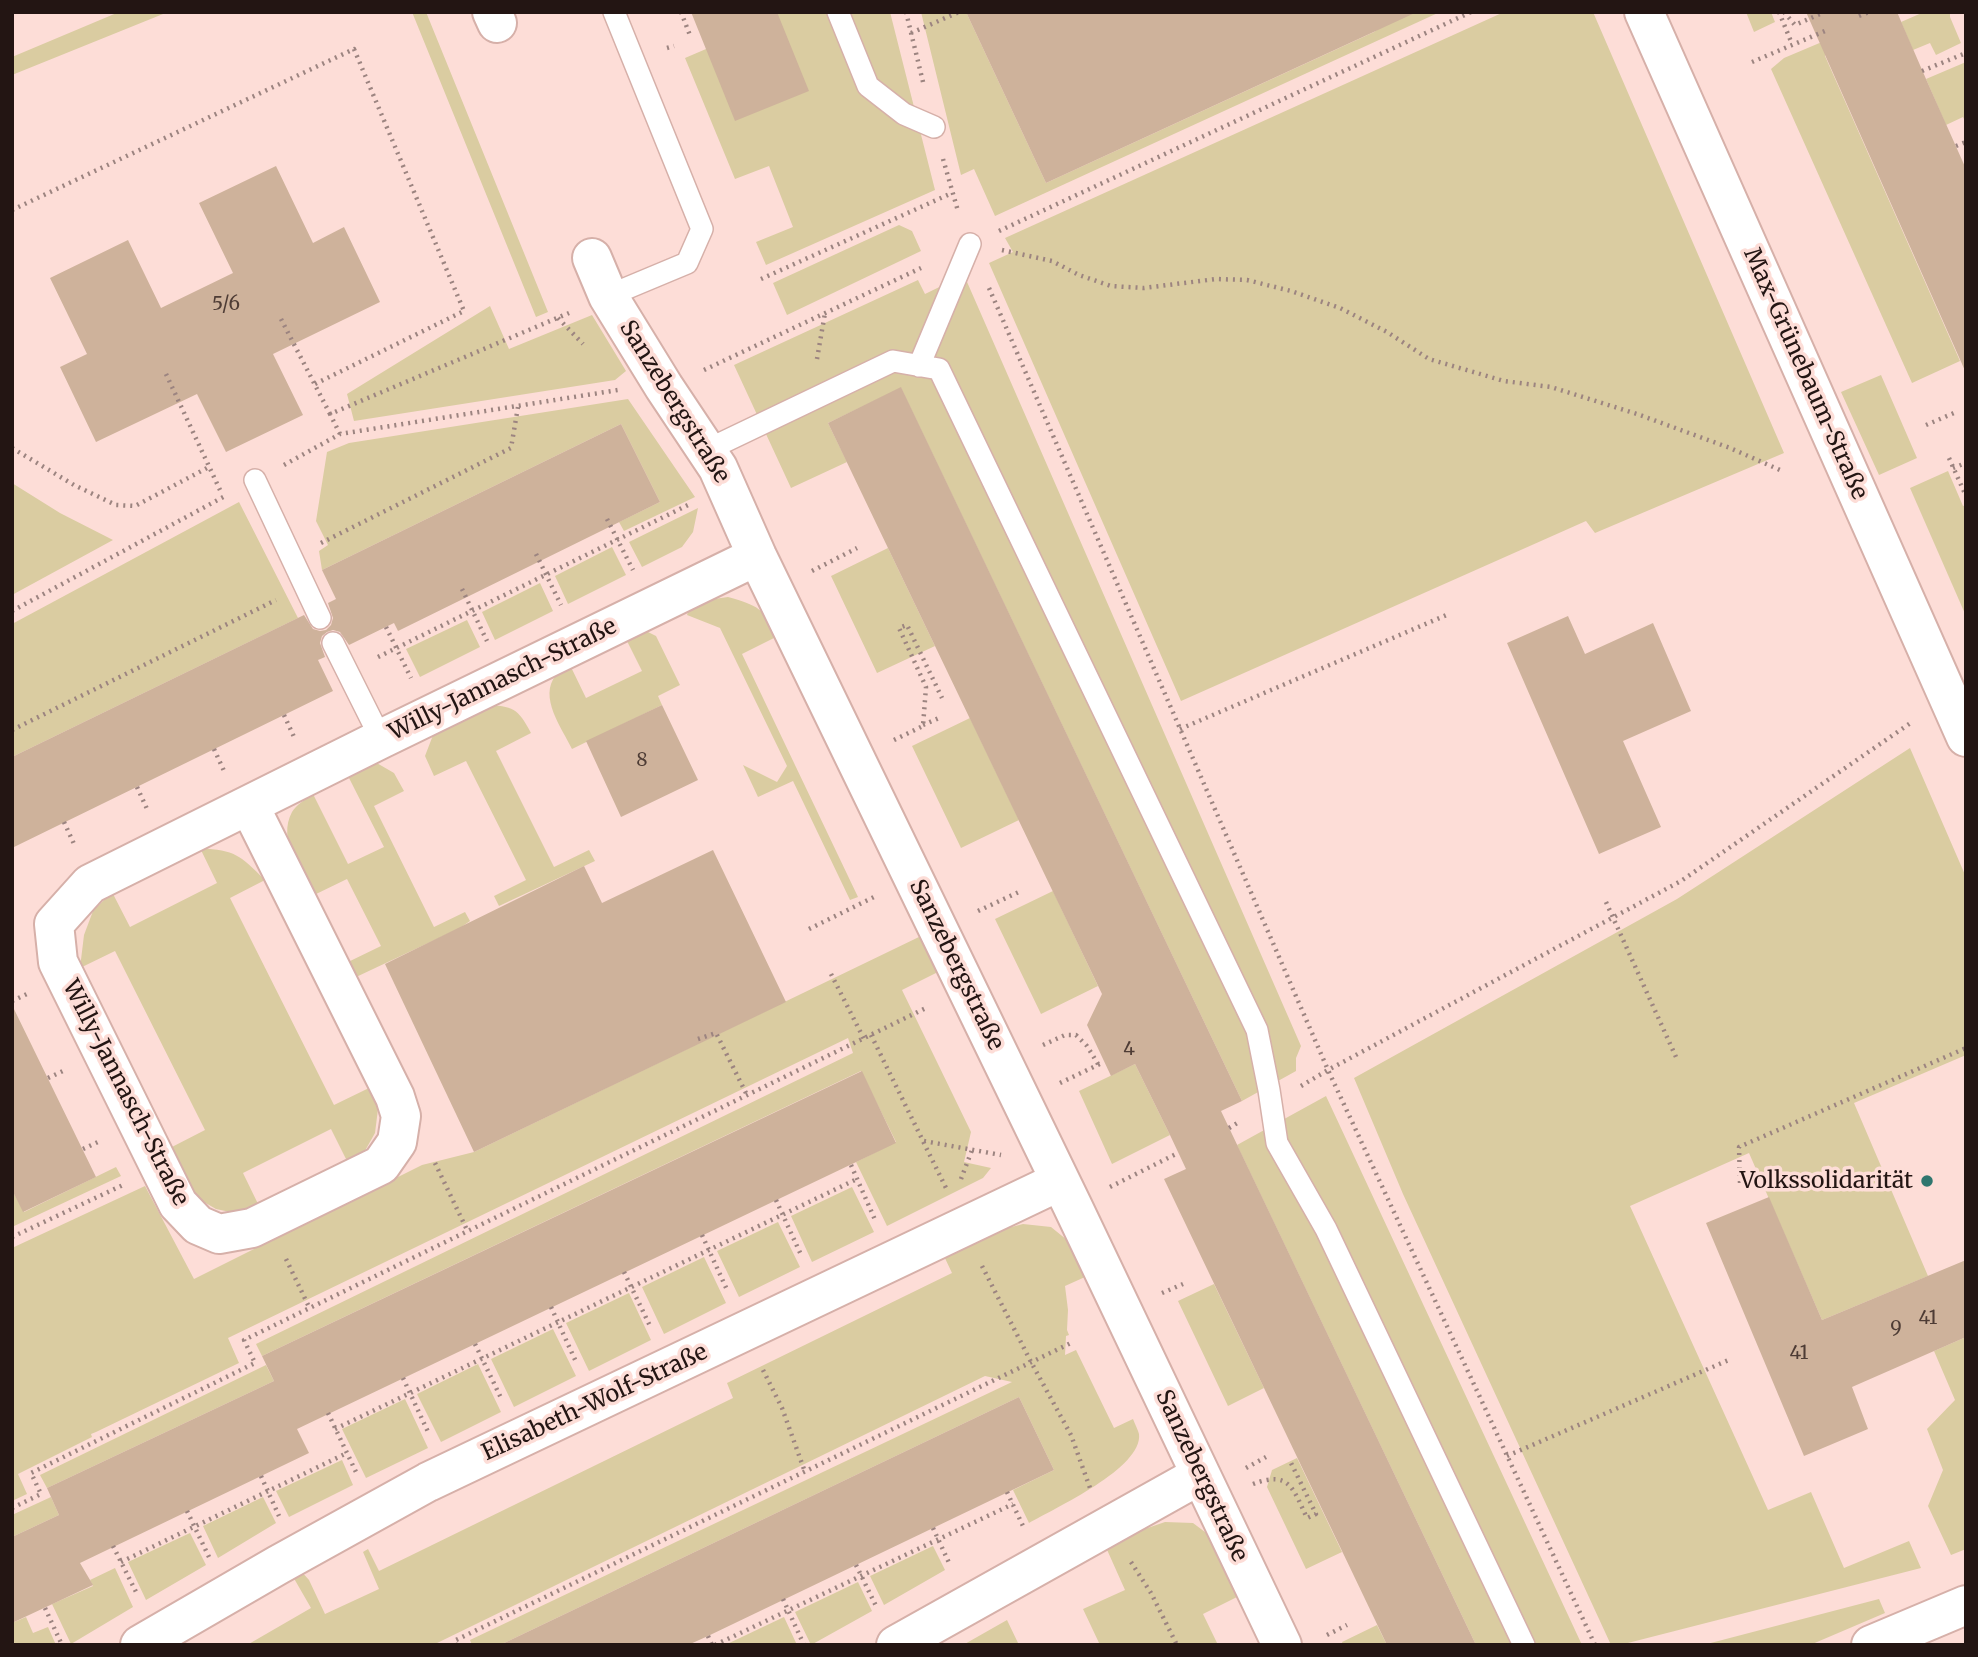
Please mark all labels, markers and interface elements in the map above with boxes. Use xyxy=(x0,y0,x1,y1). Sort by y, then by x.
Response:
street label: Max-Grünebaum-Straße xyxy=(1737,244,1873,504)
house number: 5/6 xyxy=(212,294,240,316)
street label: Sanzebergstraße xyxy=(613,316,735,488)
street label: Willy-Jannasch-Straße xyxy=(385,613,621,747)
house number: 8 xyxy=(636,750,648,772)
street label: Sanzebergstraße xyxy=(903,875,1009,1055)
street label: Willy-Jannasch-Straße xyxy=(56,975,194,1211)
house number: 4 xyxy=(1123,1039,1135,1061)
place label: Volkssolidarität xyxy=(1740,1167,1913,1195)
marker: Volkssolidarität xyxy=(1919,1173,1935,1189)
house number: 41 xyxy=(1919,1308,1937,1330)
house number: 9 xyxy=(1890,1318,1902,1340)
street label: Elisabeth-Wolf-Straße xyxy=(478,1339,712,1467)
house number: 41 xyxy=(1790,1343,1808,1365)
street label: Sanzebergstraße xyxy=(1149,1386,1253,1566)

